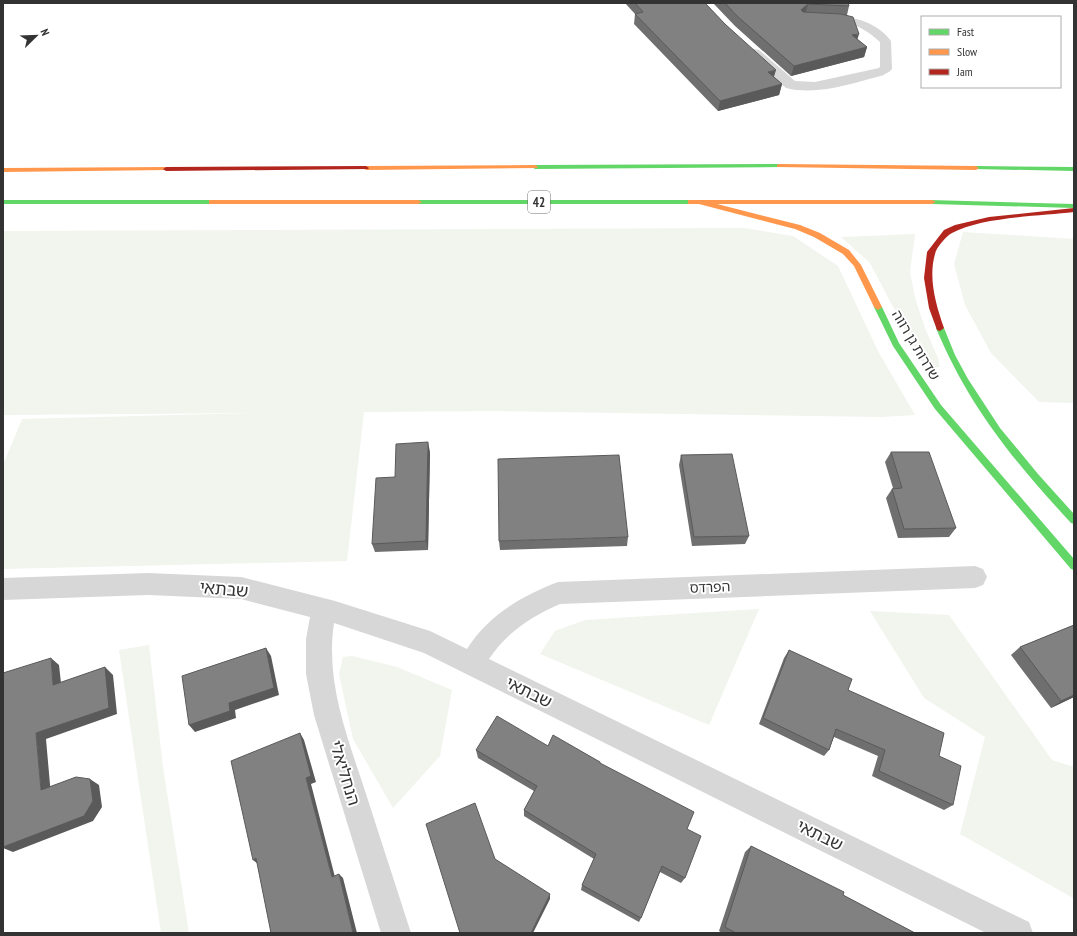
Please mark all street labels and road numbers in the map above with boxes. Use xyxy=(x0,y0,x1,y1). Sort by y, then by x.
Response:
road number: 42 xyxy=(528,191,550,213)
street label: שדרות גן רווה xyxy=(888,307,944,383)
street label: שבתאי xyxy=(199,576,249,602)
street label: הפרדס xyxy=(689,577,731,597)
street label: שבתאי xyxy=(502,671,556,713)
street label: הנחליאלי xyxy=(325,738,365,808)
street label: שבתאי xyxy=(793,814,847,856)

